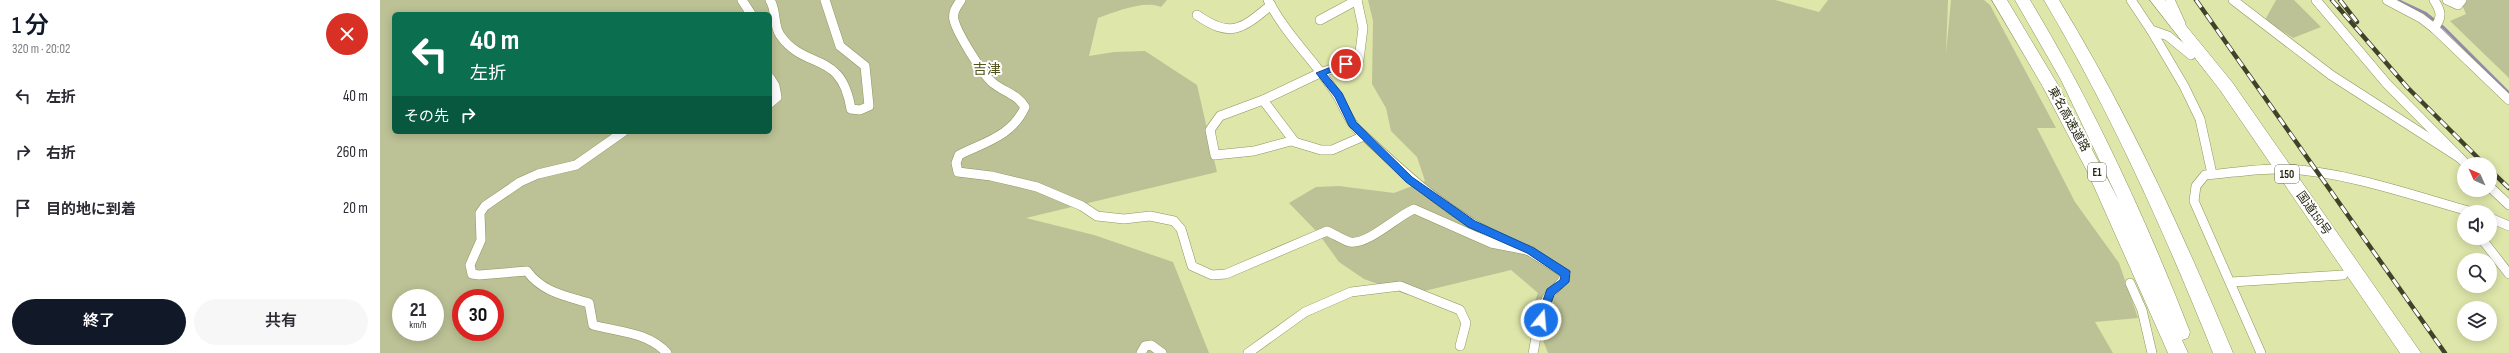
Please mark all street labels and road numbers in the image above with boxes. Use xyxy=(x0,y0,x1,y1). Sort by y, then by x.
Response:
street label: 東名高速道路 xyxy=(2045,84,2093,154)
road number: E1 xyxy=(2088,163,2106,181)
road number: 150 xyxy=(2275,165,2299,183)
street label: 国道150号 xyxy=(2293,188,2334,238)

